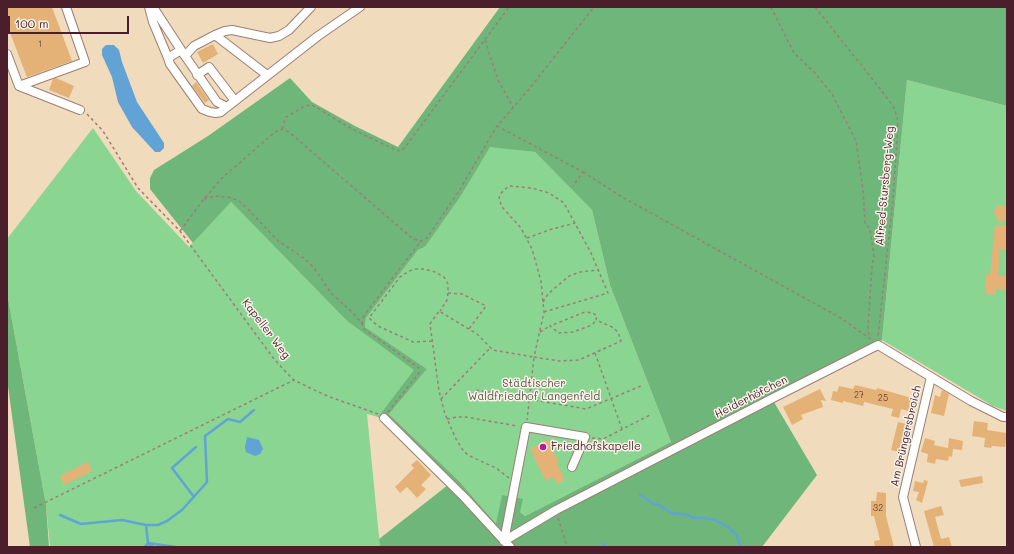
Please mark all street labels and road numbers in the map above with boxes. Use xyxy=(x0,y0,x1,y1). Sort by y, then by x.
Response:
street label: Alfred-Stursberg-Weg xyxy=(873,126,897,246)
street label: Kapeller Weg xyxy=(239,297,293,361)
street label: Heiderhöfchen xyxy=(712,373,790,421)
street label: Am Brüngersbroich xyxy=(888,384,924,488)

